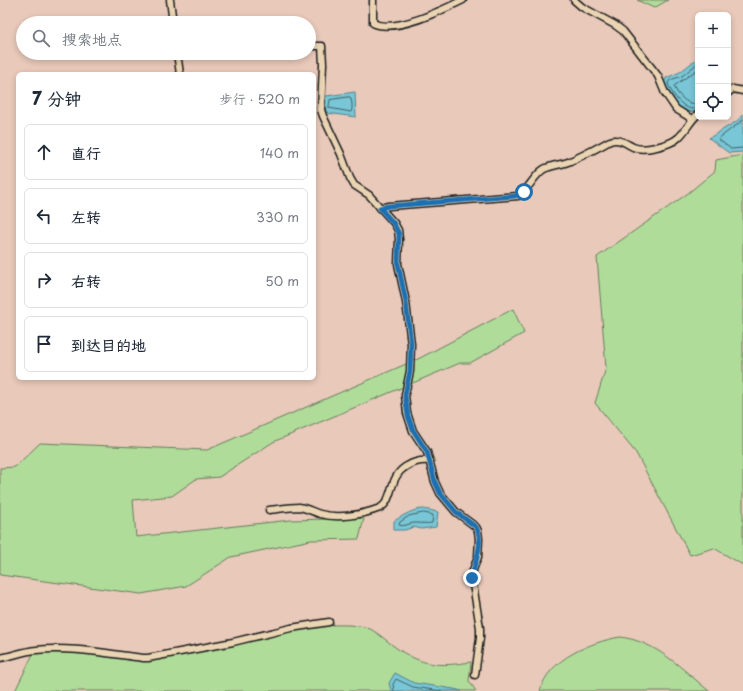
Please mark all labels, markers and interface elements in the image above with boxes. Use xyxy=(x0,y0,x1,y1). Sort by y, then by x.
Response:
map controls xyxy=(695,12,731,120)
button: + xyxy=(695,12,731,48)
search box xyxy=(16,16,316,60)
icon: search xyxy=(30,27,52,49)
text: 搜索地点 xyxy=(62,27,122,50)
button: − xyxy=(695,48,731,84)
button: locate xyxy=(695,84,731,120)
text: 7 分钟 xyxy=(32,85,81,111)
text: 步行 · 520 m xyxy=(220,89,300,108)
icon: ahead xyxy=(33,141,55,163)
text: 直行 xyxy=(71,141,101,164)
text: 140 m xyxy=(260,143,299,162)
route start xyxy=(515,183,533,201)
icon: left xyxy=(33,205,55,227)
text: 左转 xyxy=(71,205,101,228)
text: 330 m xyxy=(256,207,299,226)
icon: right xyxy=(33,269,55,291)
text: 右转 xyxy=(71,269,101,292)
text: 50 m xyxy=(265,271,299,290)
icon: arrive xyxy=(33,333,55,355)
text: 到达目的地 xyxy=(71,333,146,356)
route end xyxy=(463,569,481,587)

